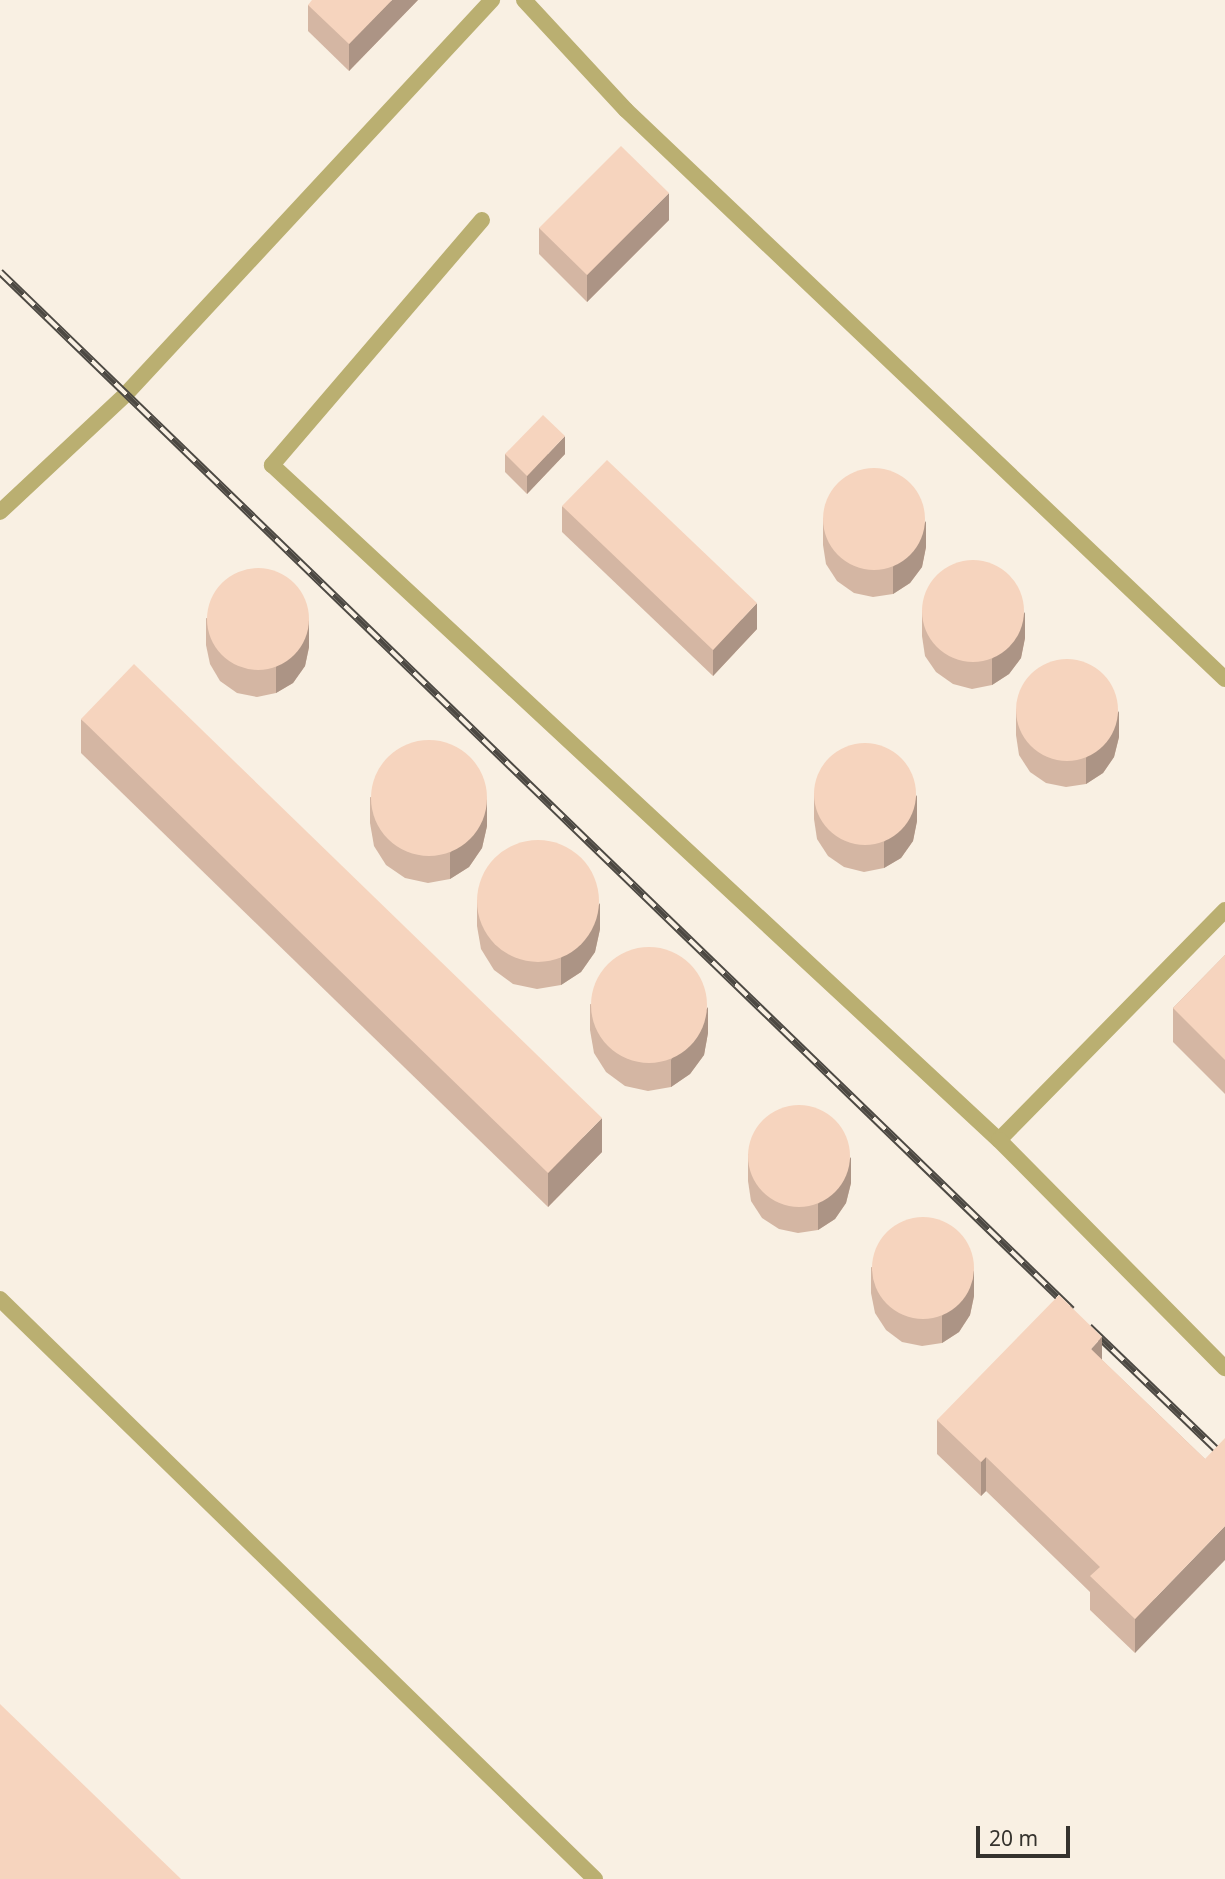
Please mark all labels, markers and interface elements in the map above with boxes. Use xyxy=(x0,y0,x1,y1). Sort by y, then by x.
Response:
scale bar xyxy=(980,1812,1074,1856)
text: 20 m xyxy=(989,1824,1038,1852)

